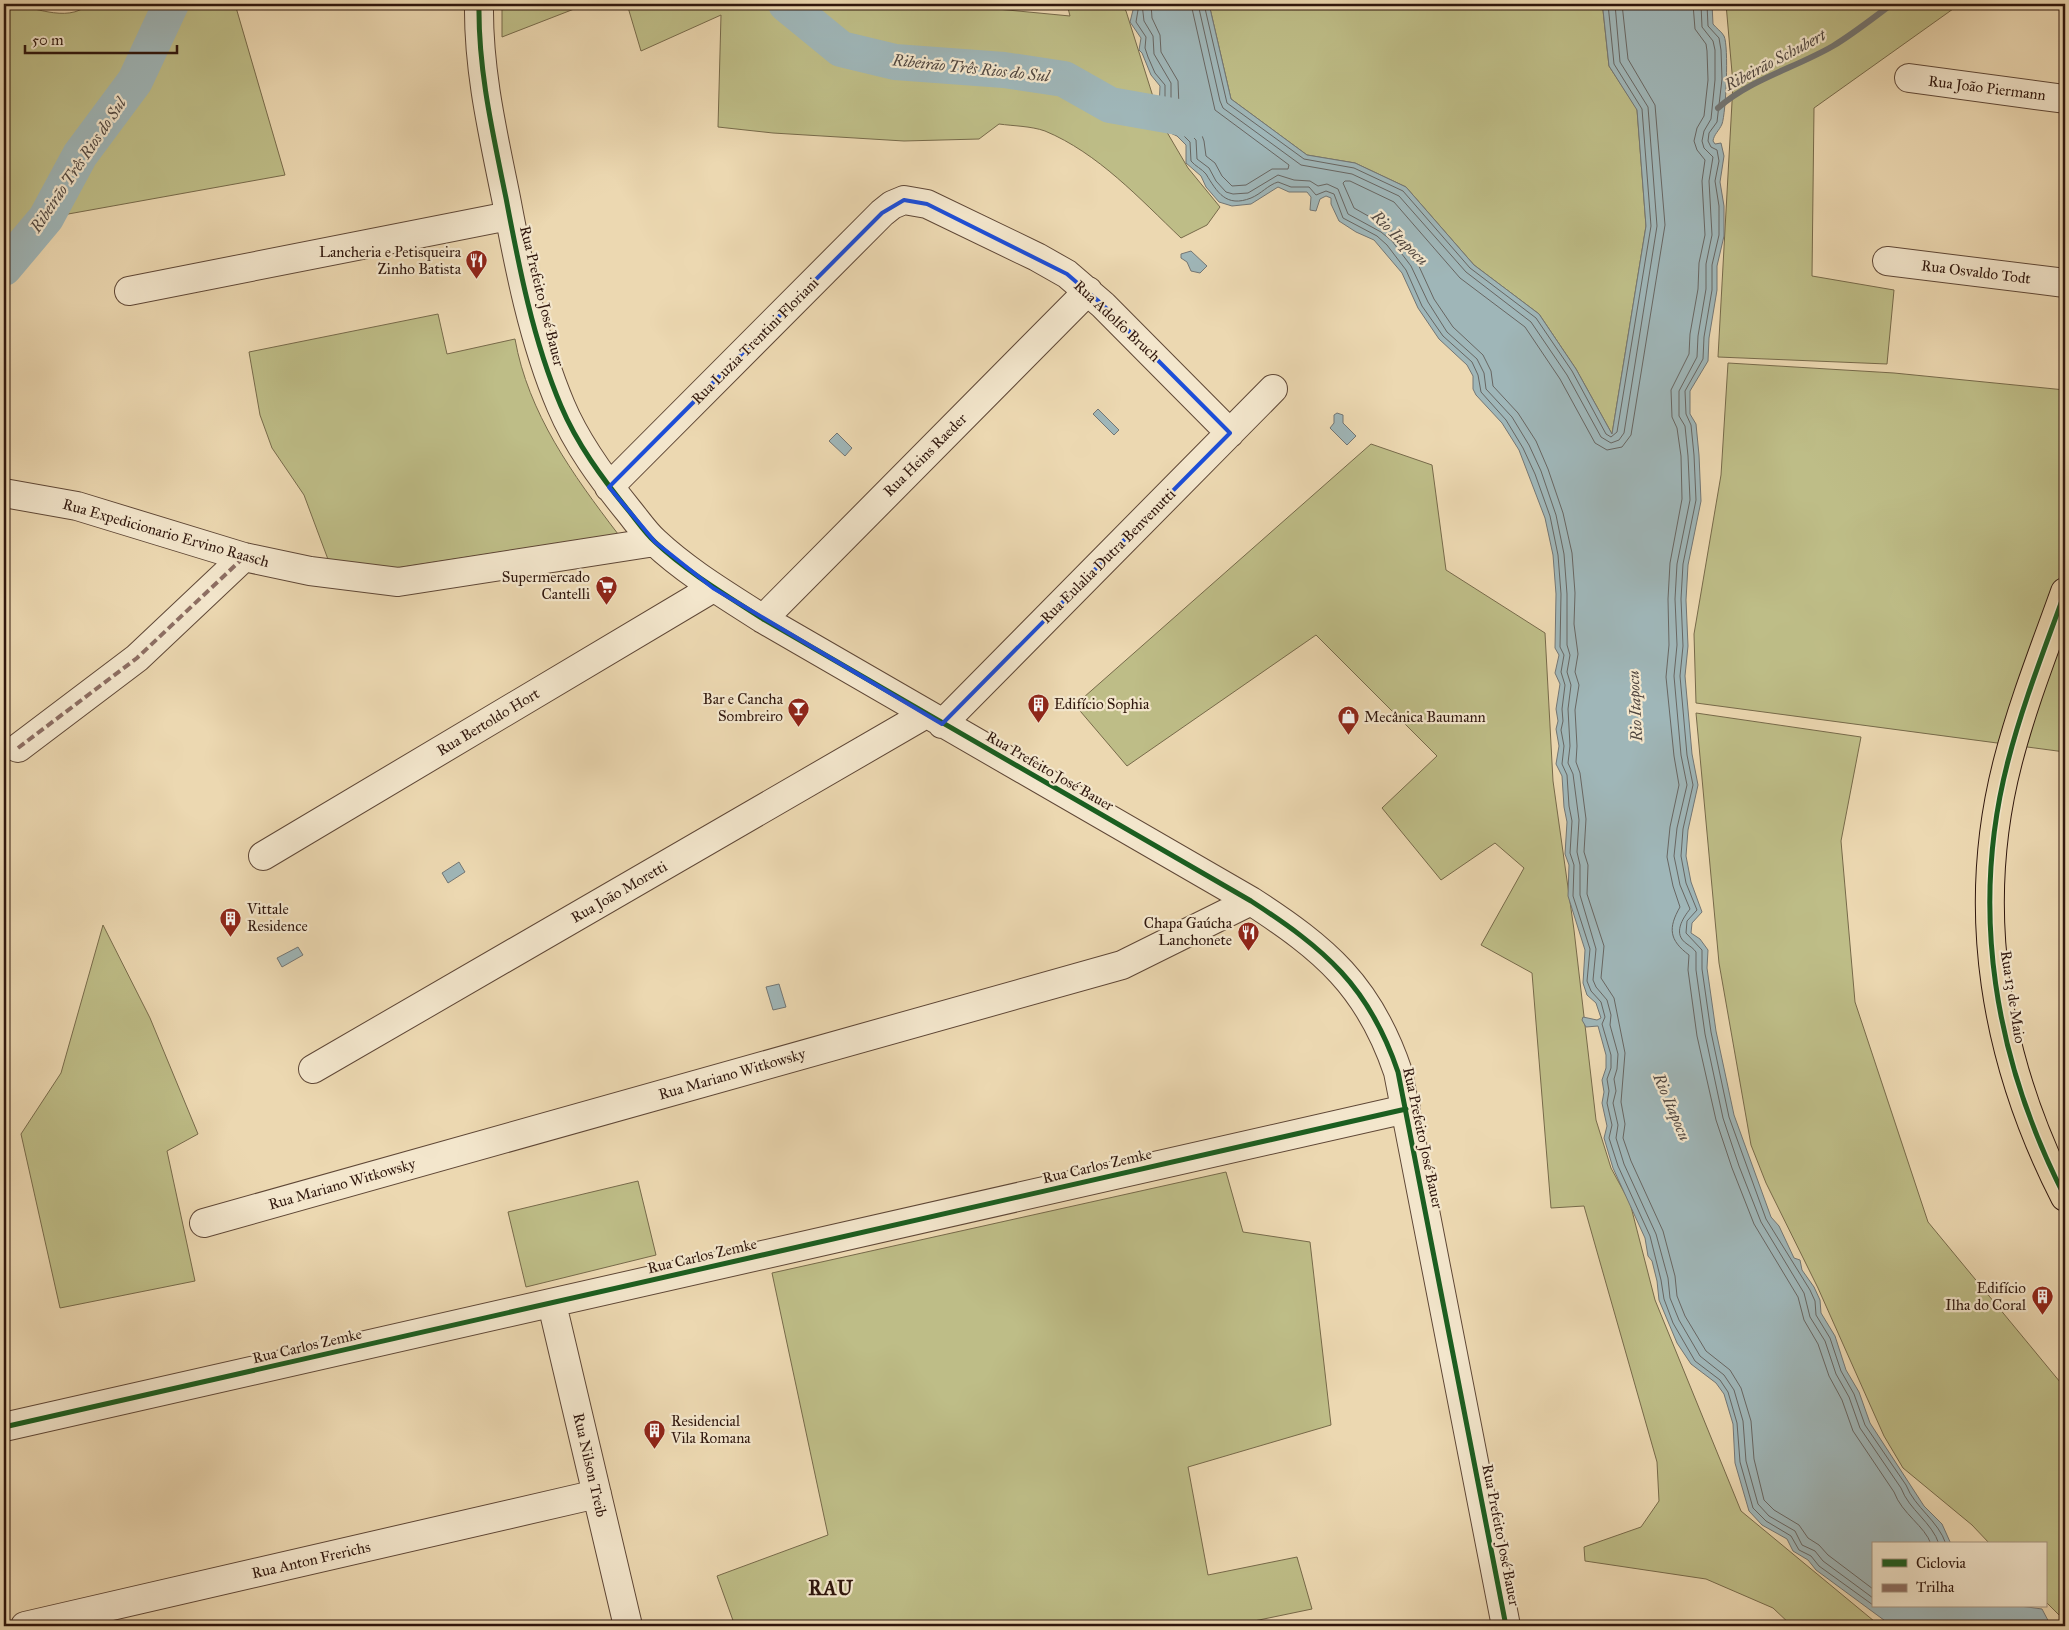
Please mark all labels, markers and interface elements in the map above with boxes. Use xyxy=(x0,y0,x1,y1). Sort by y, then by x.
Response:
scale bar xyxy=(25,22,178,54)
water label: Ribeirão Schubert xyxy=(1720,25,1830,95)
text: 50 m xyxy=(32,31,64,49)
water label: Ribeirão Três Rios do Sul xyxy=(891,50,1052,86)
street label: Rua João Piermann xyxy=(1927,72,2047,105)
water label: Ribeirão Três Rios do Sul xyxy=(26,93,131,236)
water label: Rio Itapocu xyxy=(1366,206,1432,270)
street label: Rua Prefeito José Bauer xyxy=(515,224,568,369)
place label: Lancheria e Petisqueira Zinho Batista xyxy=(319,243,462,278)
restaurant icon: Lancheria e Petisqueira Zinho Batista xyxy=(465,249,489,280)
street label: Rua Osvaldo Todt xyxy=(1920,256,2033,288)
street label: Rua Luzia Trentini Floriani xyxy=(688,274,822,408)
street label: Rua Adolfo Bruch xyxy=(1070,276,1164,366)
street label: Rua Heins Raeder xyxy=(880,409,971,500)
street label: Rua Eulalia Dutra Benvenutti xyxy=(1037,485,1179,627)
street label: Rua Expedicionario Ervino Raasch xyxy=(61,495,272,571)
place label: Supermercado Cantelli xyxy=(502,568,590,603)
supermarket icon: Supermercado Cantelli xyxy=(594,574,618,605)
water label: Rio Itapocu xyxy=(1624,670,1647,743)
street label: Rua Bertoldo Hort xyxy=(433,684,543,760)
place label: Bar e Cancha Sombreiro xyxy=(703,690,784,725)
building icon: Edifício Sophia xyxy=(1026,692,1050,723)
place label: Edifício Sophia xyxy=(1054,695,1150,713)
bar icon: Bar e Cancha Sombreiro xyxy=(787,696,811,727)
shop icon: Mecânica Baumann xyxy=(1336,705,1360,736)
place label: Mecânica Baumann xyxy=(1364,708,1486,726)
street label: Rua Prefeito José Bauer xyxy=(983,727,1117,816)
street label: Rua João Moretti xyxy=(568,857,671,928)
place label: Vittale Residence xyxy=(246,900,308,935)
building icon: Vittale Residence xyxy=(219,906,243,937)
place label: Chapa Gaúcha Lanchonete xyxy=(1144,914,1233,949)
restaurant icon: Chapa Gaúcha Lanchonete xyxy=(1236,920,1260,951)
street label: Rua 13 de Maio xyxy=(1997,949,2029,1045)
street label: Rua Mariano Witkowsky xyxy=(656,1044,809,1104)
street label: Rua Prefeito José Bauer xyxy=(1398,1066,1447,1211)
water label: Rio Itapocu xyxy=(1648,1070,1695,1144)
street label: Rua Carlos Zemke xyxy=(1041,1145,1153,1187)
street label: Rua Mariano Witkowsky xyxy=(266,1154,419,1214)
street label: Rua Carlos Zemke xyxy=(646,1235,758,1277)
place label: Edifício Ilha do Coral xyxy=(1945,1279,2027,1314)
building icon: Edifício Ilha do Coral xyxy=(2030,1285,2054,1316)
street label: Rua Carlos Zemke xyxy=(251,1325,363,1367)
street label: Rua Nilson Treib xyxy=(569,1411,611,1519)
place label: Residencial Vila Romana xyxy=(670,1412,751,1447)
building icon: Residencial Vila Romana xyxy=(643,1418,667,1449)
street label: Rua Prefeito José Bauer xyxy=(1477,1463,1524,1608)
street label: Rua Anton Frerichs xyxy=(250,1538,372,1582)
legend xyxy=(1872,1542,2046,1608)
text: Ciclovia xyxy=(1916,1554,1967,1572)
district label: RAU xyxy=(808,1576,854,1600)
text: Trilha xyxy=(1916,1578,1955,1596)

